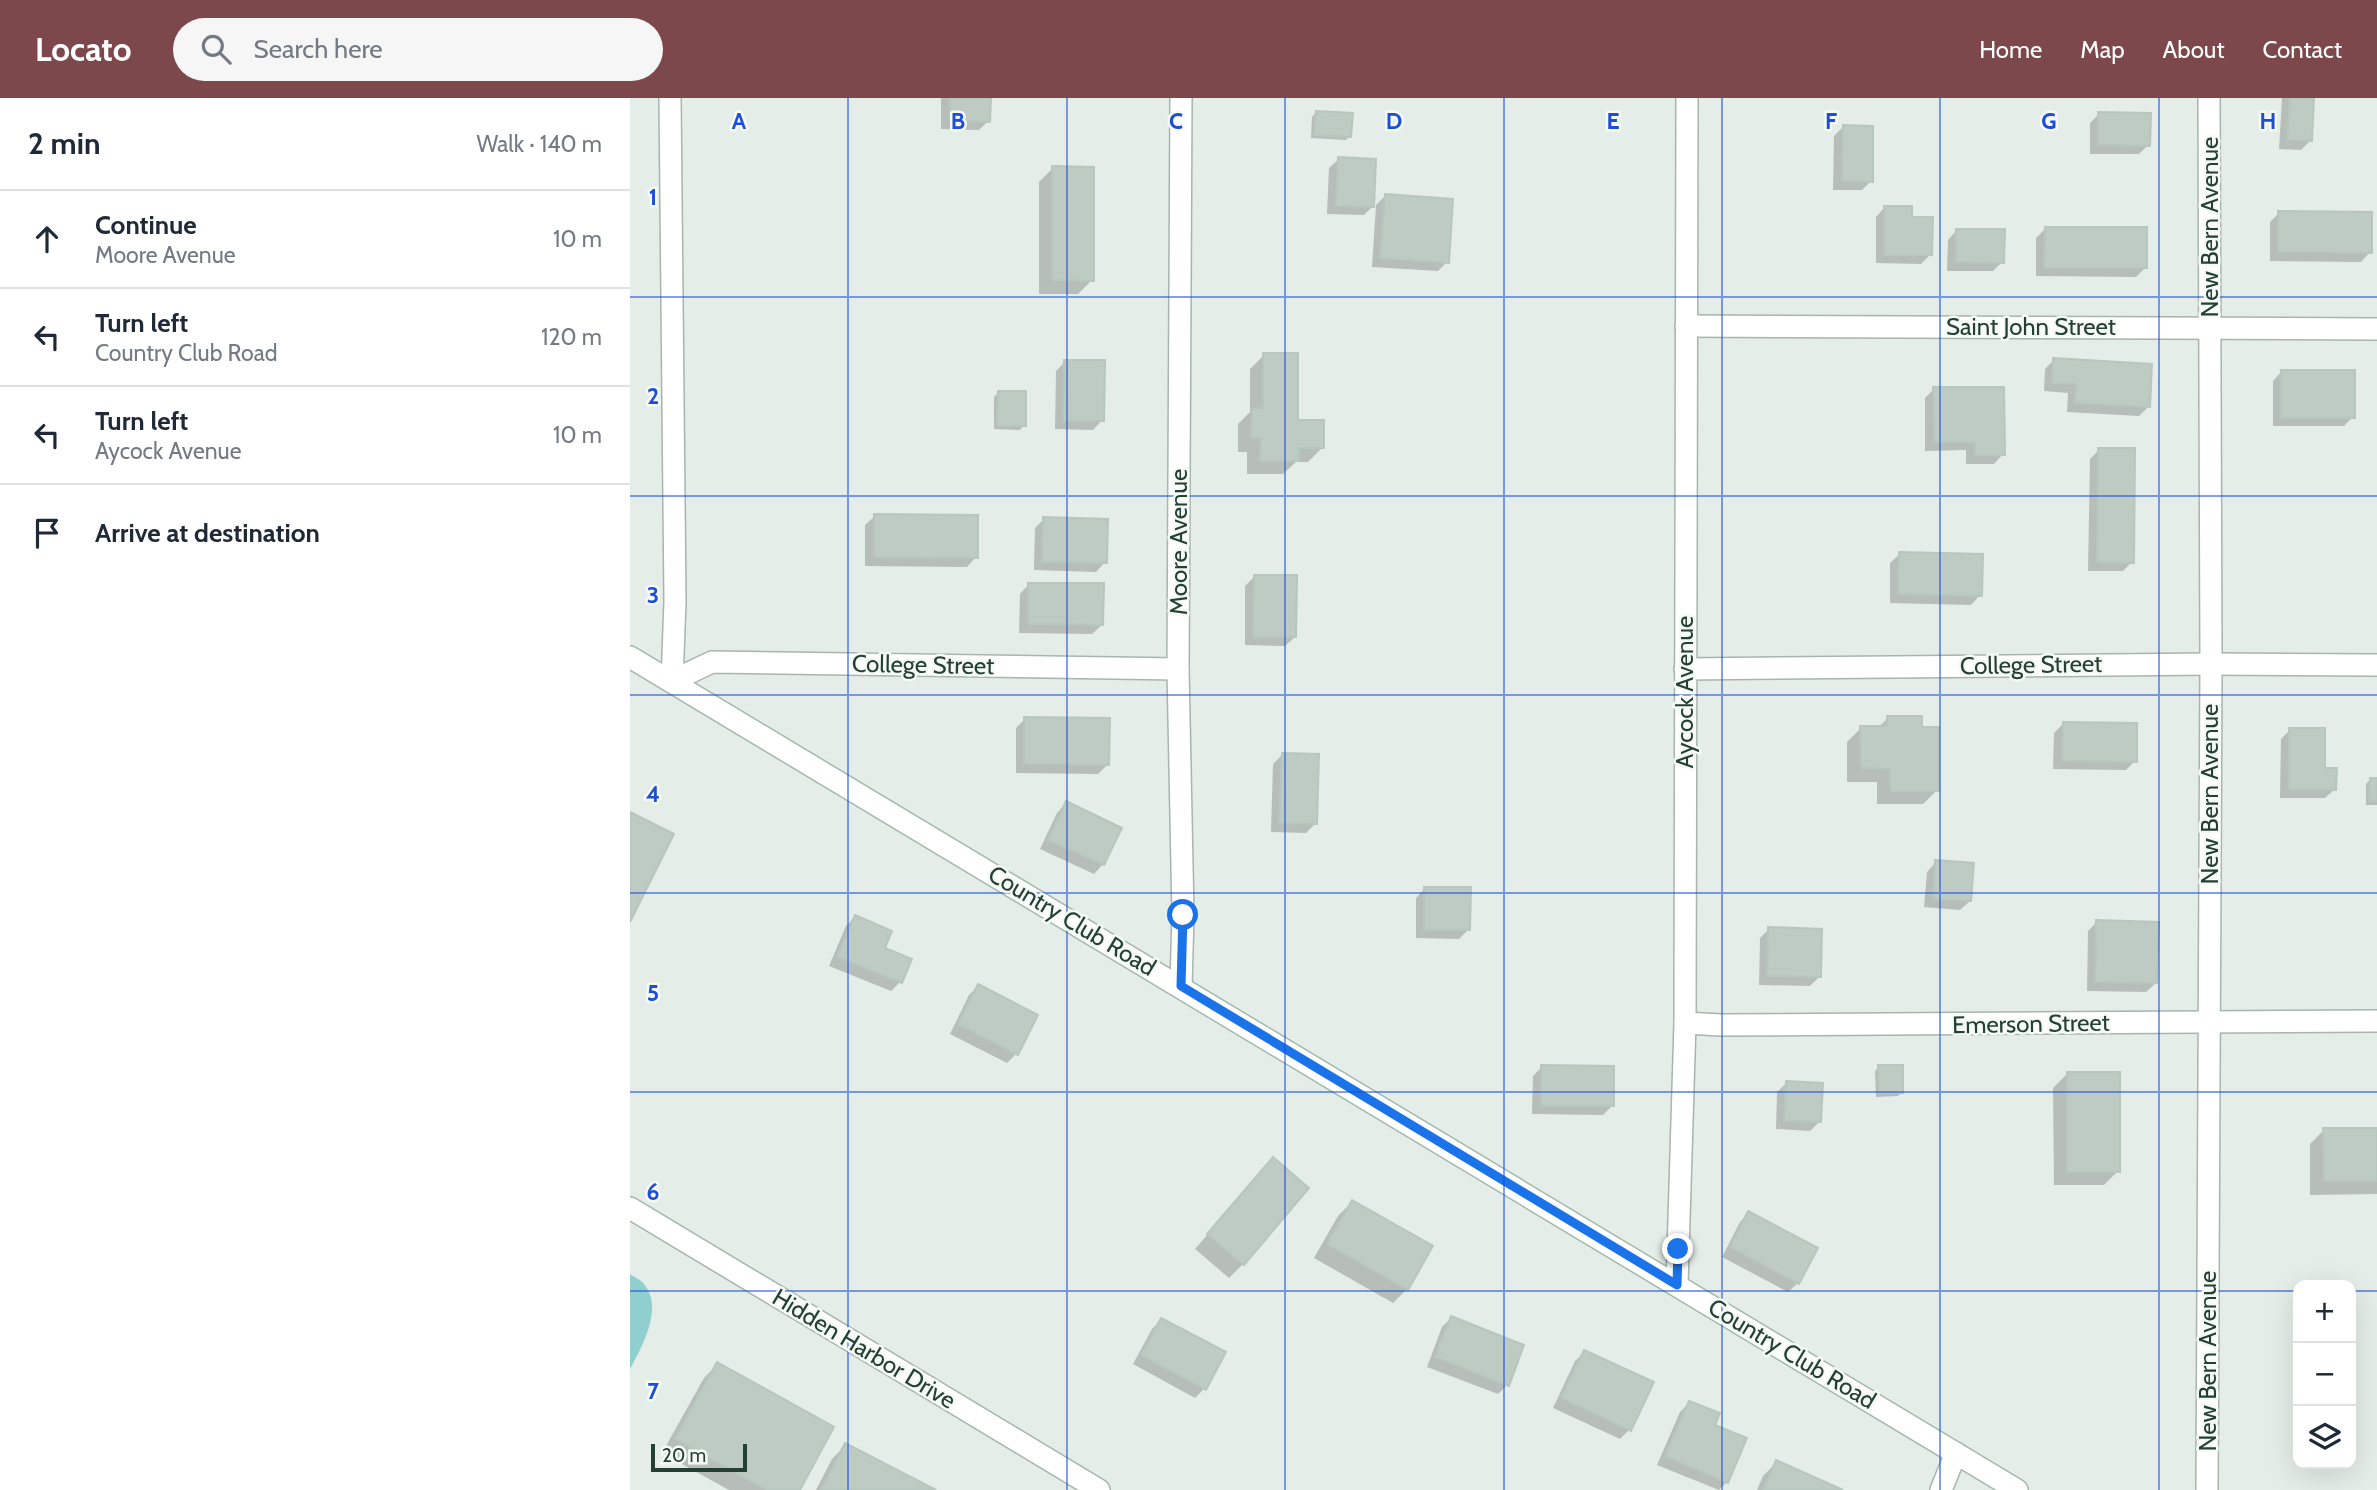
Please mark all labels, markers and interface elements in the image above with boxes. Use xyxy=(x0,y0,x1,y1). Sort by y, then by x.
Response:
search box xyxy=(173,18,663,81)
text: Locato xyxy=(35,29,131,69)
icon: search xyxy=(197,30,235,68)
text: Search here xyxy=(253,33,383,65)
text: Home xyxy=(1979,35,2042,64)
text: Map xyxy=(2080,35,2125,64)
text: About xyxy=(2163,35,2225,64)
text: Contact xyxy=(2263,35,2342,64)
text: A xyxy=(732,107,747,135)
text: B xyxy=(951,107,965,135)
text: C xyxy=(1169,107,1183,135)
text: D xyxy=(1386,107,1402,135)
text: E xyxy=(1606,107,1620,135)
text: F xyxy=(1825,107,1837,135)
text: G xyxy=(2041,107,2057,135)
text: H xyxy=(2260,107,2276,135)
text: 2 min xyxy=(28,125,100,162)
text: Walk · 140 m xyxy=(476,130,602,158)
street label: New Bern Avenue xyxy=(2195,137,2224,317)
text: 1 xyxy=(649,183,657,211)
text: Continue xyxy=(95,209,197,241)
icon: ahead xyxy=(28,220,66,258)
text: 10 m xyxy=(553,225,602,253)
text: Moore Avenue xyxy=(95,241,236,269)
text: Turn left xyxy=(95,307,188,339)
street label: Saint John Street xyxy=(1946,312,2116,341)
icon: left xyxy=(28,318,66,356)
text: 120 m xyxy=(541,323,602,351)
text: Country Club Road xyxy=(95,339,278,367)
text: 2 xyxy=(647,382,659,410)
text: Turn left xyxy=(95,405,188,437)
icon: left xyxy=(28,416,66,454)
text: 10 m xyxy=(553,421,602,449)
text: Aycock Avenue xyxy=(95,437,241,465)
street label: Moore Avenue xyxy=(1164,469,1193,615)
icon: arrive xyxy=(28,514,66,552)
text: Arrive at destination xyxy=(95,517,320,549)
text: 3 xyxy=(647,581,659,609)
street label: Aycock Avenue xyxy=(1670,616,1699,768)
street label: College Street xyxy=(852,649,994,680)
street label: College Street xyxy=(1960,649,2102,680)
street label: New Bern Avenue xyxy=(2195,704,2224,884)
text: 4 xyxy=(646,780,660,808)
street label: Country Club Road xyxy=(983,859,1161,982)
route start xyxy=(1167,899,1198,930)
text: 5 xyxy=(647,979,659,1007)
street label: Emerson Street xyxy=(1952,1008,2110,1039)
text: 6 xyxy=(647,1178,659,1206)
route end xyxy=(1662,1233,1693,1264)
street label: New Bern Avenue xyxy=(2193,1271,2222,1451)
map controls xyxy=(2293,1280,2356,1469)
button: + xyxy=(2293,1280,2356,1343)
street label: Hidden Harbor Drive xyxy=(767,1282,961,1415)
street label: Country Club Road xyxy=(1703,1292,1881,1415)
button: − xyxy=(2293,1343,2356,1406)
text: 7 xyxy=(647,1377,659,1405)
button: layers xyxy=(2293,1406,2356,1469)
scale bar xyxy=(651,1441,747,1473)
text: 20 m xyxy=(662,1444,706,1467)

